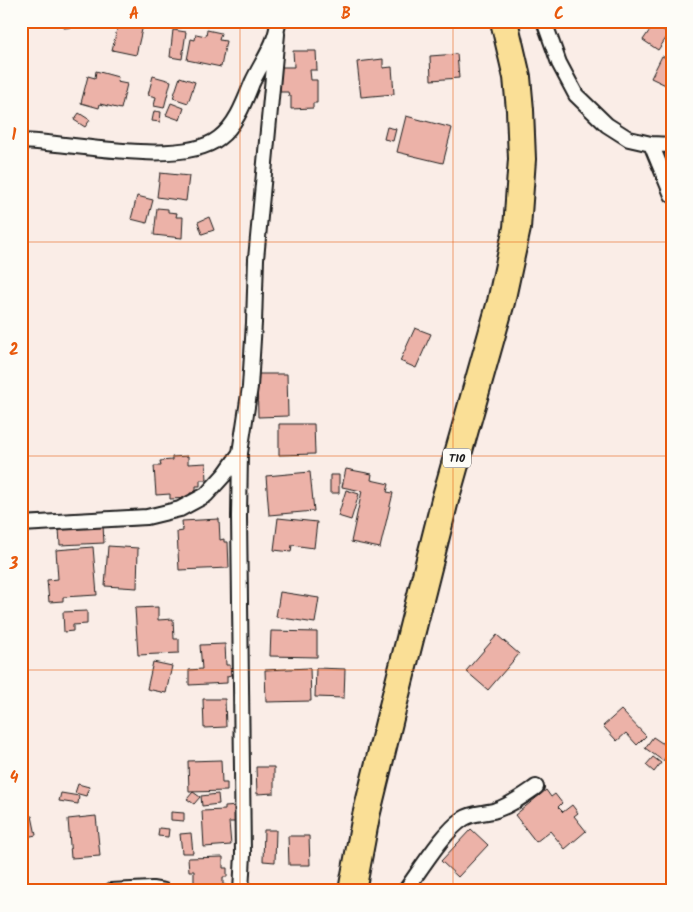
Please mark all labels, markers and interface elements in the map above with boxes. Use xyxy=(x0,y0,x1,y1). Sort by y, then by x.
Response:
text: A xyxy=(129,2,139,27)
text: B xyxy=(341,2,351,27)
text: C xyxy=(554,2,564,27)
text: 1 xyxy=(12,123,17,148)
text: 2 xyxy=(9,338,19,363)
road number: T10 xyxy=(443,448,471,468)
text: 3 xyxy=(9,552,19,577)
text: 4 xyxy=(10,766,19,791)

